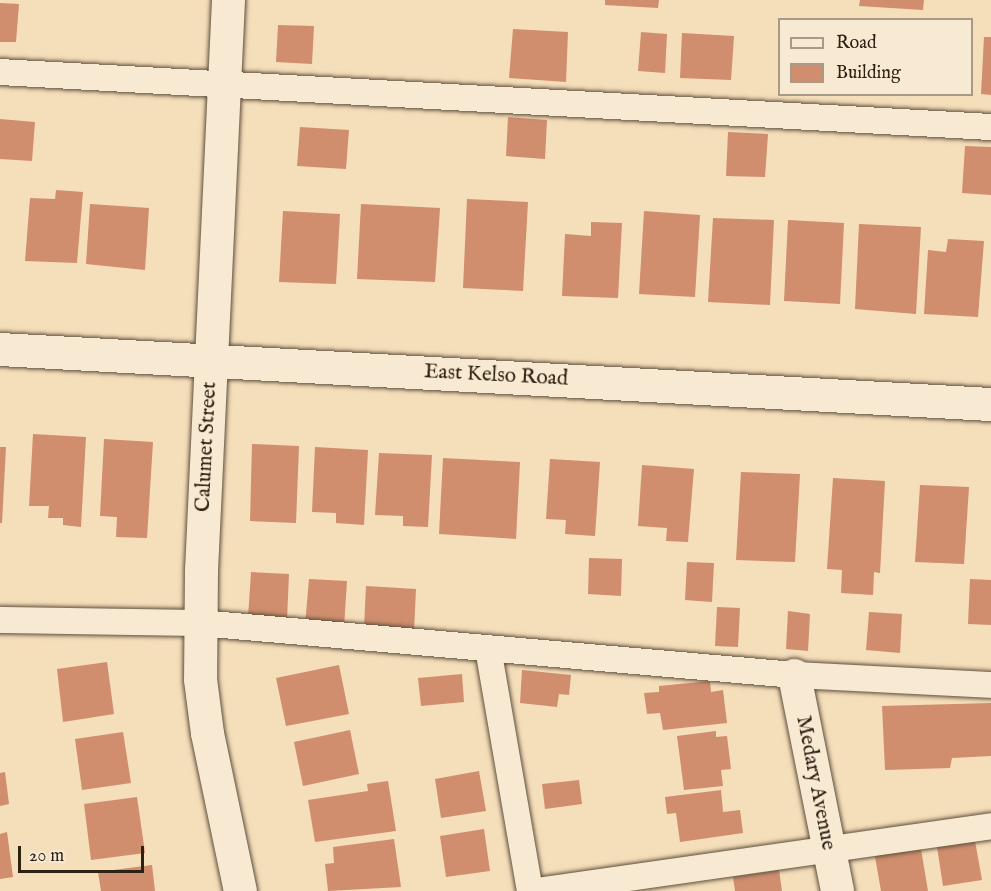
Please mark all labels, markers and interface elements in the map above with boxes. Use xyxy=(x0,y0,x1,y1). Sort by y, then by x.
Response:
legend xyxy=(778,18,973,96)
text: Road xyxy=(836,32,877,55)
text: Building xyxy=(836,62,901,85)
street label: East Kelso Road xyxy=(423,360,569,392)
street label: Calumet Street xyxy=(191,381,223,513)
street label: Medary Avenue xyxy=(790,714,840,852)
scale bar xyxy=(21,834,147,872)
text: 20 m xyxy=(29,845,64,868)

